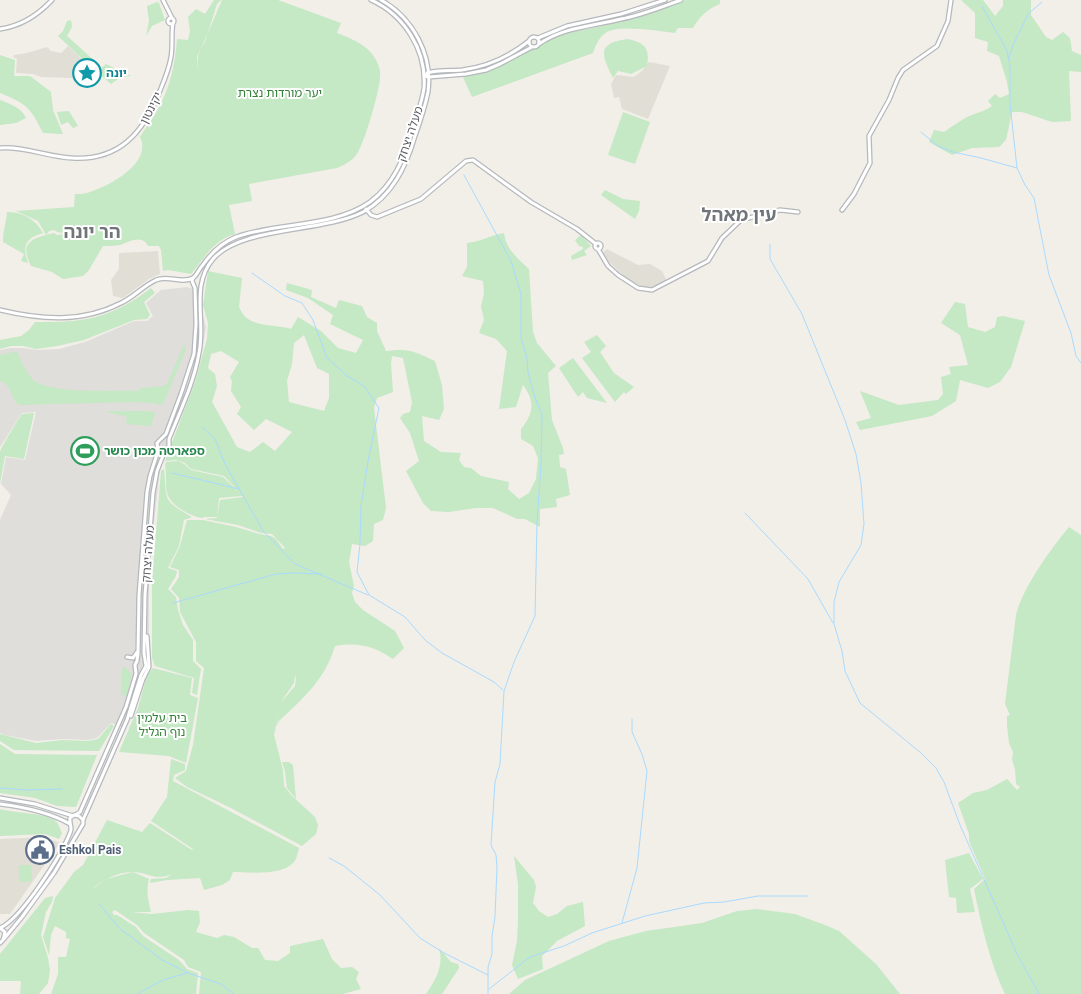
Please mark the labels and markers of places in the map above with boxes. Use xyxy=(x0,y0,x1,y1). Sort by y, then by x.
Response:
place icon: יונה xyxy=(72,58,102,88)
place label: יונה xyxy=(106,66,127,80)
sports icon: ספארטה מכון כושר xyxy=(70,436,100,466)
place label: ספארטה מכון כושר xyxy=(104,444,205,458)
public building icon: Eshkol Pais xyxy=(25,835,55,865)
place label: Eshkol Pais xyxy=(59,843,121,857)

